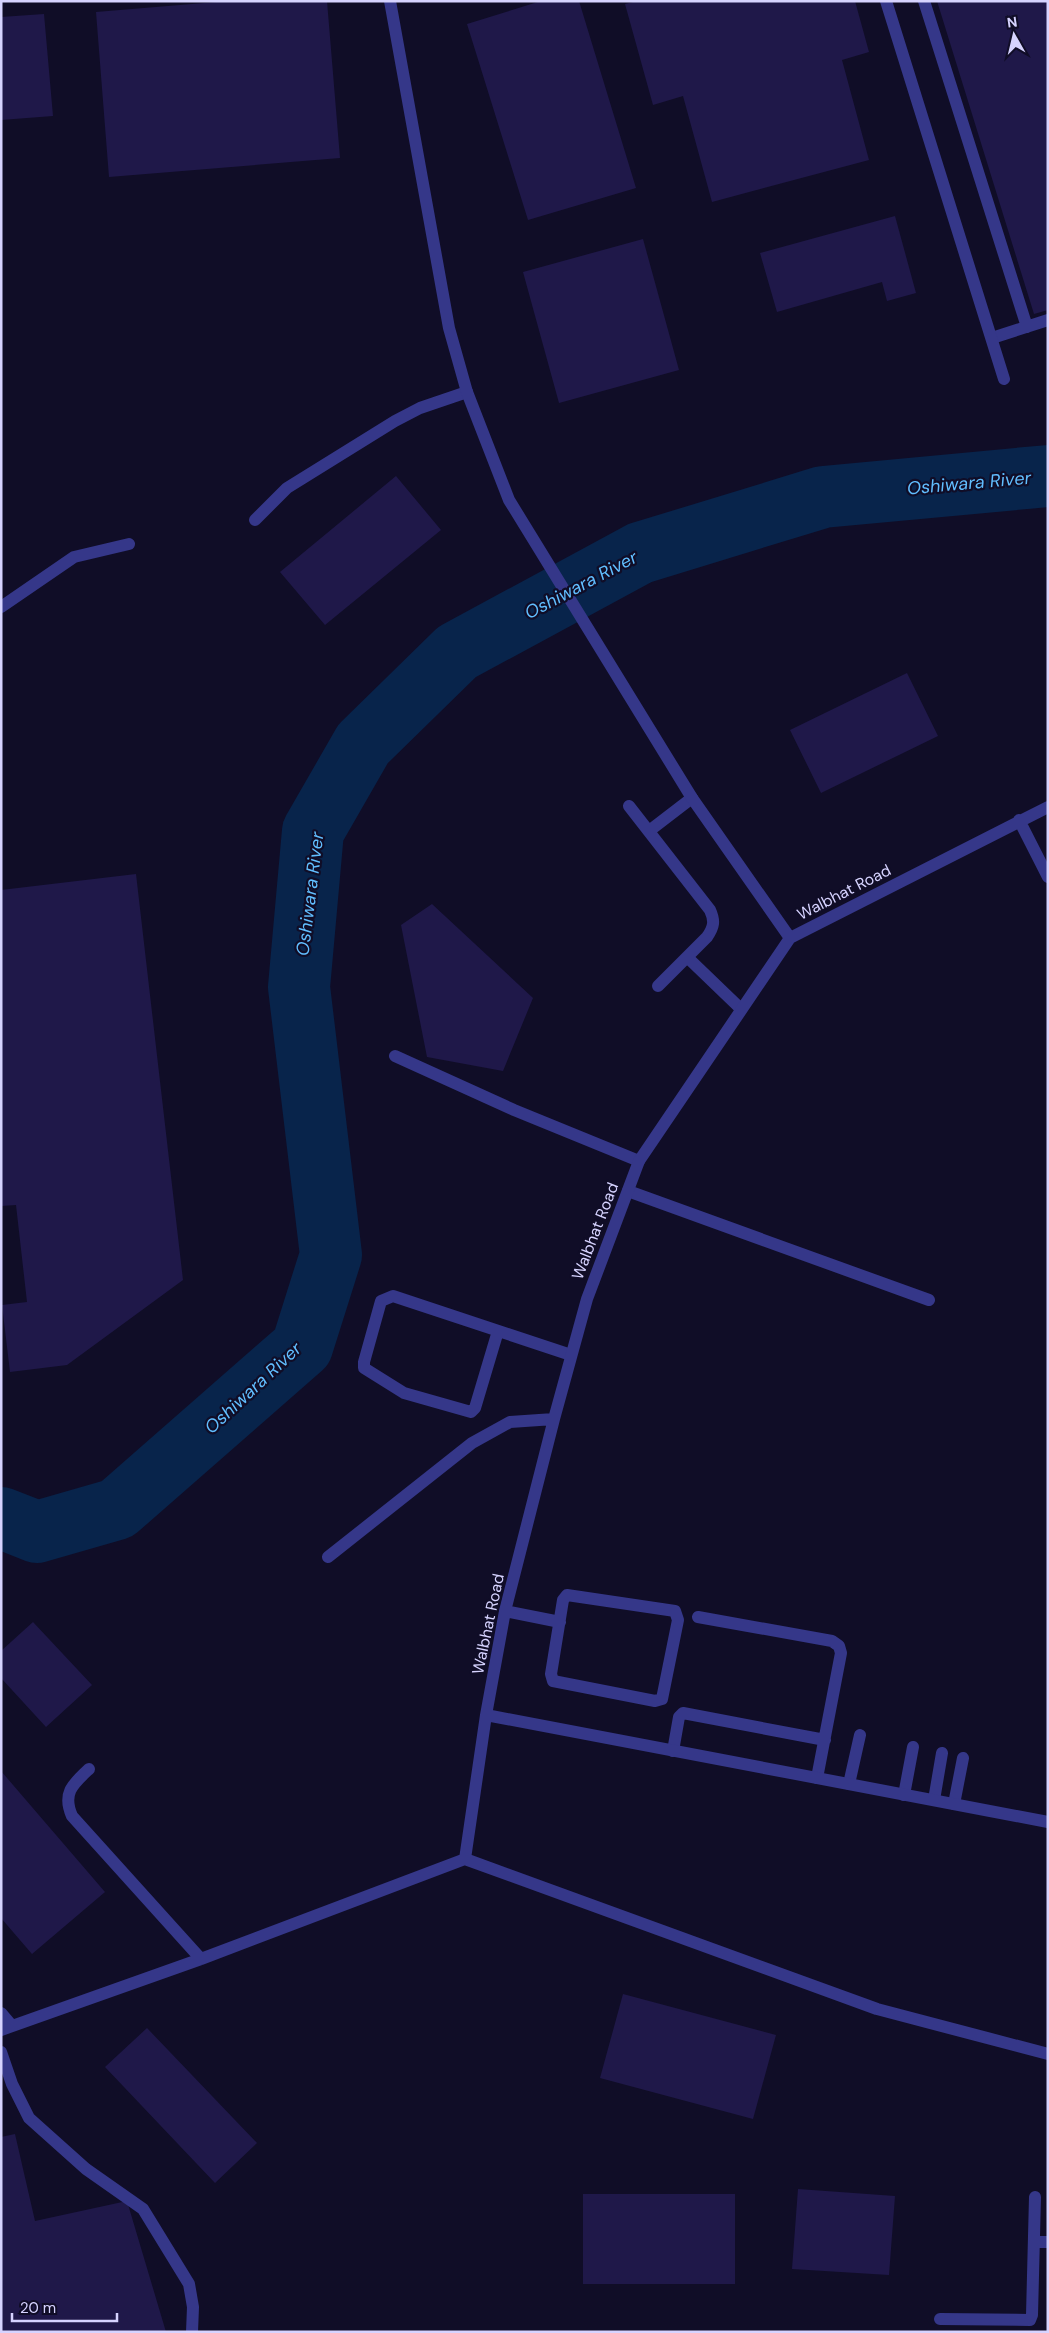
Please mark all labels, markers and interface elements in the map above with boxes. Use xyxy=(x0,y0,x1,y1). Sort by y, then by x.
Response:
north arrow xyxy=(989,10,1039,60)
text: N xyxy=(1006,13,1019,32)
water label: Oshiwara River xyxy=(906,466,1033,500)
water label: Oshiwara River xyxy=(520,545,643,625)
water label: Oshiwara River xyxy=(290,829,330,957)
street label: Walbhat Road xyxy=(794,859,894,925)
street label: Walbhat Road xyxy=(567,1179,623,1283)
water label: Oshiwara River xyxy=(199,1336,308,1439)
street label: Walbhat Road xyxy=(467,1572,509,1676)
scale bar xyxy=(12,2290,118,2322)
text: 20 m xyxy=(20,2298,56,2318)

